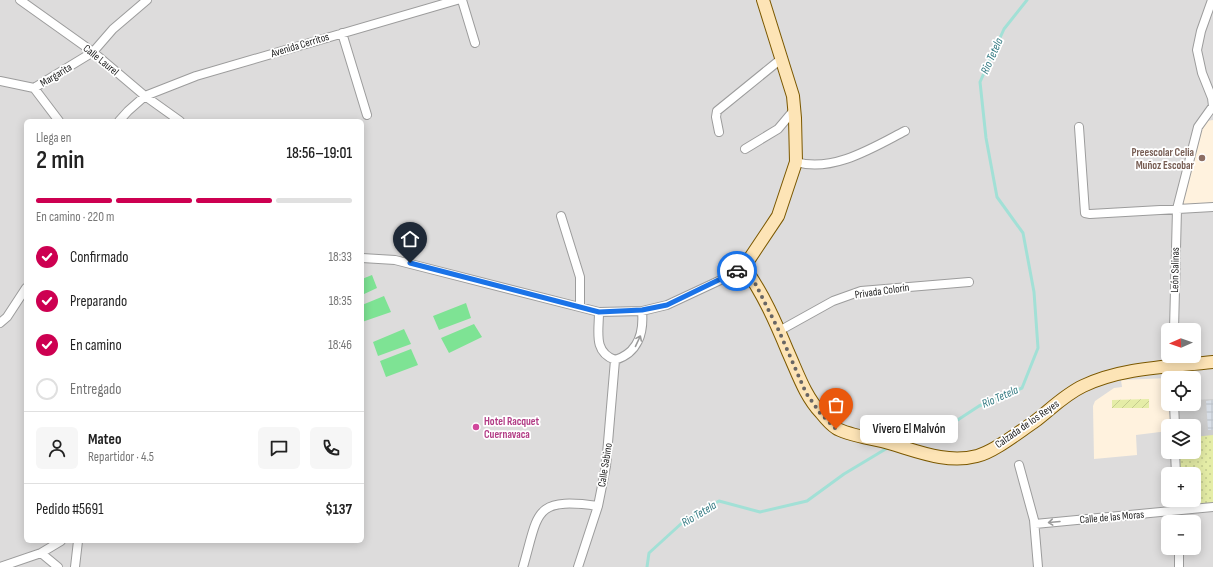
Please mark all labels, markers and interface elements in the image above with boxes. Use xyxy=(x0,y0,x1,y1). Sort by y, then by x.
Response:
street label: Avenida Cerritos xyxy=(268,30,331,60)
water label: Rio Tetela xyxy=(977,35,1007,77)
street label: Calle Laurel xyxy=(81,42,121,78)
street label: Margarita xyxy=(38,60,74,90)
text: Llega en xyxy=(36,130,71,146)
text: 18:56–19:01 xyxy=(286,144,352,163)
text: 2 min xyxy=(36,145,85,176)
place label: Preescolar Celia Muñoz Escobar xyxy=(1132,146,1195,172)
marker: Preescolar Celia Muñoz Escobar xyxy=(1197,153,1207,163)
text: En camino · 220 m xyxy=(36,209,114,225)
pin xyxy=(393,222,427,263)
icon: home xyxy=(399,228,421,250)
icon: check xyxy=(36,246,58,268)
street label: León Salinas xyxy=(1168,247,1182,293)
text: Confirmado xyxy=(70,248,129,267)
text: 18:33 xyxy=(328,249,352,265)
courier xyxy=(717,251,757,291)
icon: car xyxy=(726,260,748,282)
street label: Privada Colorín xyxy=(854,281,910,301)
icon: check xyxy=(36,290,58,312)
text: Preparando xyxy=(70,292,127,311)
text: 18:35 xyxy=(329,293,352,309)
north arrow xyxy=(1161,323,1201,363)
map controls xyxy=(1161,323,1201,555)
icon: check xyxy=(36,334,58,356)
one-way arrow xyxy=(635,335,642,347)
text: En camino xyxy=(70,336,122,355)
text: 18:46 xyxy=(328,337,352,353)
button: locate xyxy=(1161,371,1201,411)
text: Entregado xyxy=(70,380,121,399)
water label: Rio Tetela xyxy=(979,382,1021,412)
pin xyxy=(819,388,853,429)
icon: bag xyxy=(825,394,847,416)
street label: Calzada de los Reyes xyxy=(993,397,1062,451)
place label: Hotel Racquet Cuernavaca xyxy=(484,415,540,441)
callout: Vivero El Malvón xyxy=(860,415,958,443)
button: layers xyxy=(1161,419,1201,459)
text: Vivero El Malvón xyxy=(873,421,945,437)
marker: Hotel Racquet Cuernavaca xyxy=(471,422,481,432)
button: person xyxy=(36,427,78,469)
button: chat xyxy=(258,427,300,469)
button: phone xyxy=(310,427,352,469)
text: Mateo xyxy=(88,430,121,449)
street label: Calle Sabino xyxy=(595,442,615,488)
text: Repartidor · 4.5 xyxy=(88,449,154,465)
button: + xyxy=(1161,467,1201,507)
water label: Rio Tetela xyxy=(679,498,719,530)
text: Pedido #5691 xyxy=(36,500,104,519)
text: $137 xyxy=(325,500,352,519)
street label: Calle de las Moras xyxy=(1079,508,1145,526)
button: − xyxy=(1161,515,1201,555)
one-way arrow xyxy=(1048,519,1061,526)

